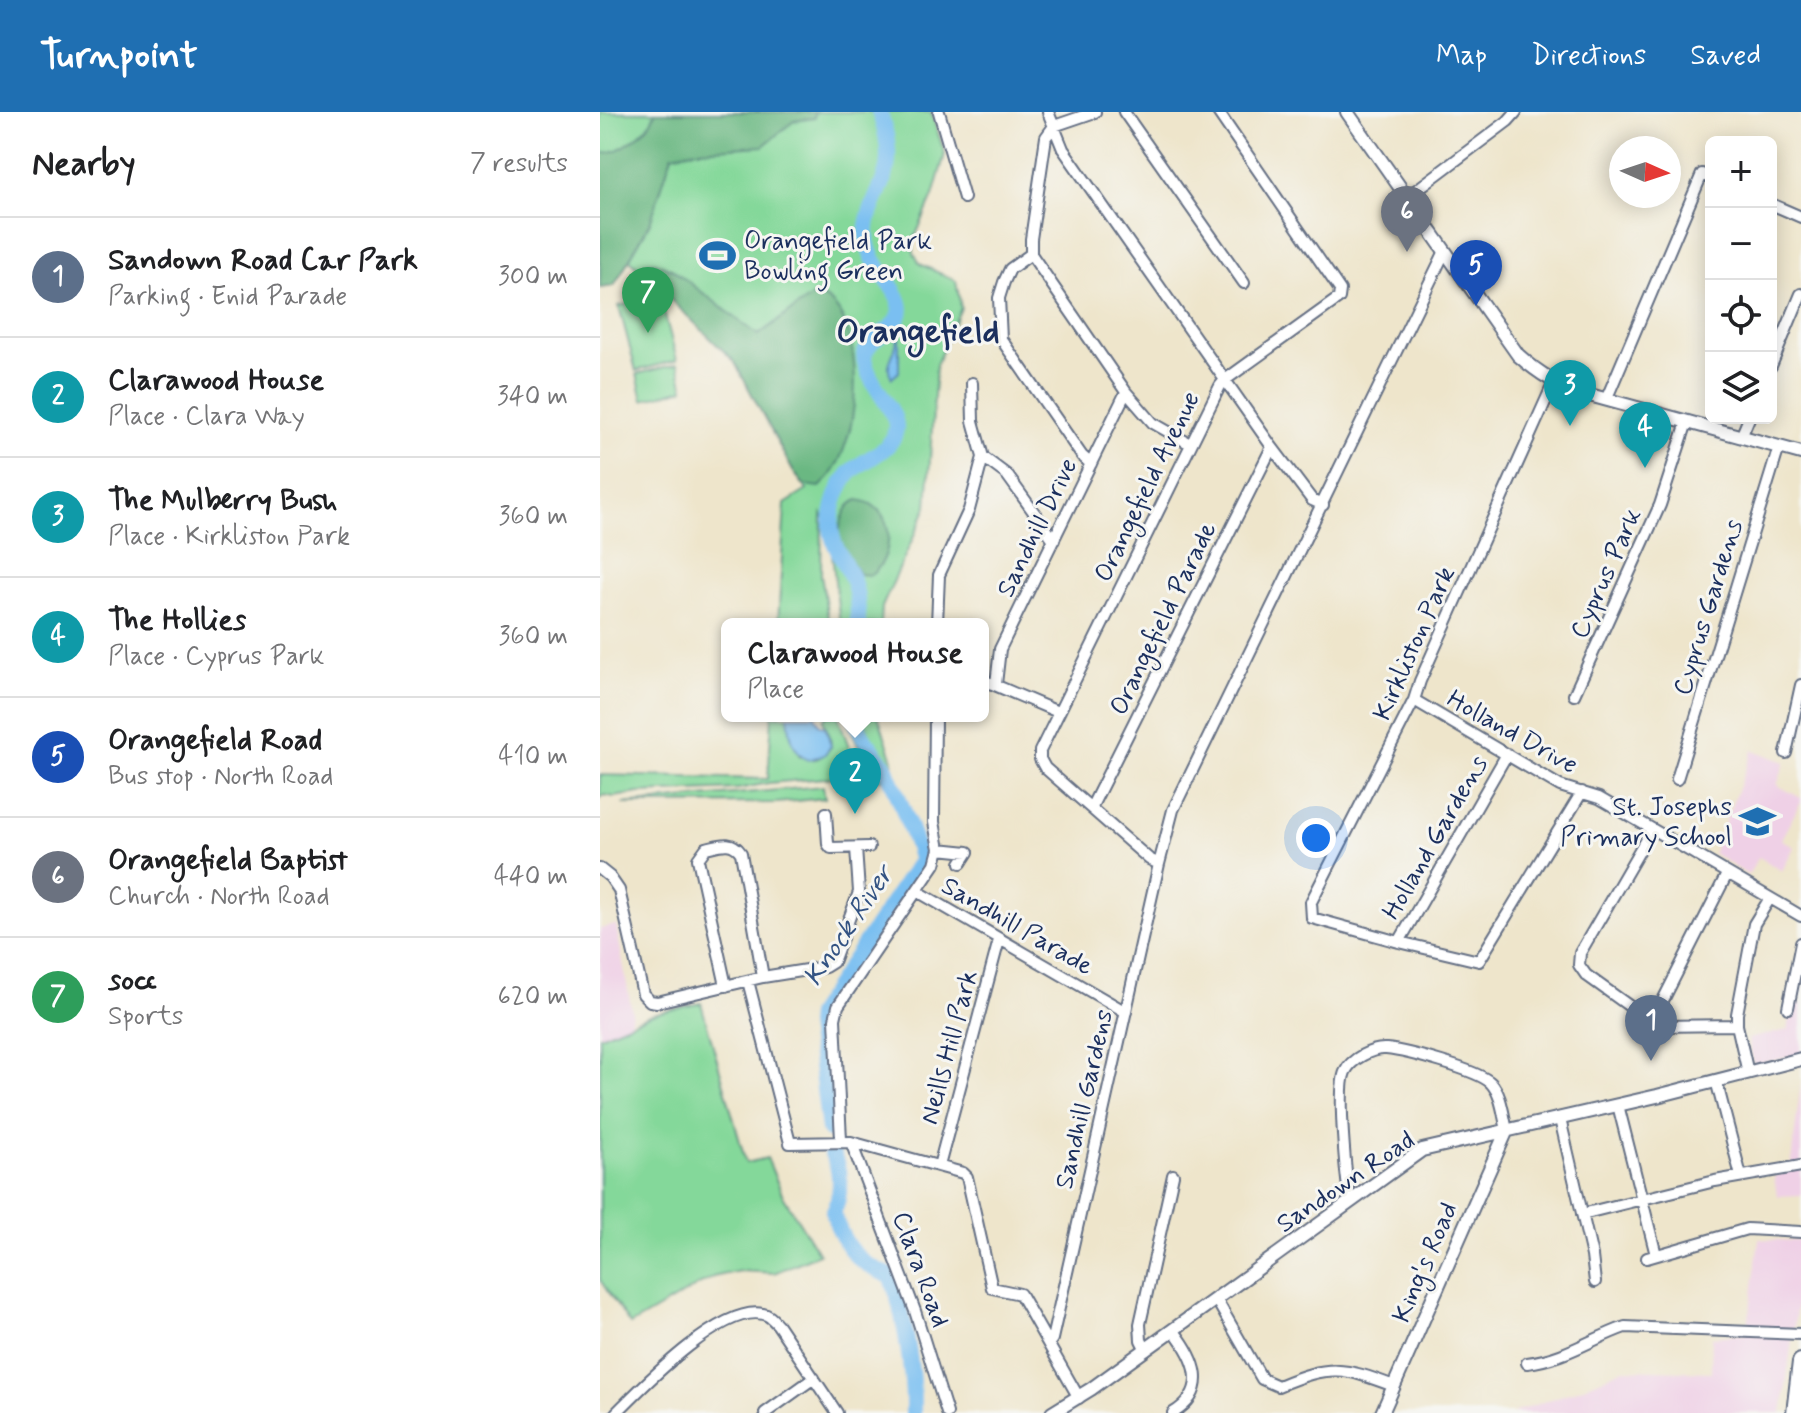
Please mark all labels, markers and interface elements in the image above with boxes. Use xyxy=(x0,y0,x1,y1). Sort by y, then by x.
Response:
text: Turnpoint xyxy=(40,32,198,81)
text: Map xyxy=(1436,38,1487,75)
text: Directions xyxy=(1531,38,1646,75)
text: Saved xyxy=(1690,38,1761,75)
north arrow xyxy=(1609,136,1681,208)
map controls xyxy=(1705,136,1777,424)
button: + xyxy=(1705,136,1777,208)
text: Nearby xyxy=(32,142,136,187)
text: 7 results xyxy=(470,147,568,181)
pin: 6 xyxy=(1381,186,1433,252)
button: − xyxy=(1705,208,1777,280)
place label: Orangefield Park Bowling Green xyxy=(744,225,933,292)
sports icon: Orangefield Park Bowling Green xyxy=(699,236,737,274)
pin: 5 xyxy=(1450,240,1502,306)
text: Sandown Road Car Park xyxy=(108,241,418,280)
text: 1 xyxy=(52,260,64,294)
text: 300 m xyxy=(498,260,568,294)
pin: 7 xyxy=(622,267,674,333)
text: Parking · Enid Parade xyxy=(108,280,347,314)
button: locate xyxy=(1705,280,1777,352)
district label: Orangefield xyxy=(836,310,1000,358)
button: layers xyxy=(1705,352,1777,424)
pin: 3 xyxy=(1544,360,1596,426)
text: Clarawood House xyxy=(108,361,324,400)
text: 2 xyxy=(52,380,64,414)
text: 340 m xyxy=(497,380,568,414)
street label: Orangefield Avenue xyxy=(1087,386,1210,589)
text: Place · Clara Way xyxy=(108,400,305,434)
pin: 4 xyxy=(1619,402,1671,468)
street label: Sandhill Drive xyxy=(989,453,1086,603)
text: The Mulberry Bush xyxy=(108,481,338,520)
text: 3 xyxy=(52,500,64,534)
text: 360 m xyxy=(499,500,568,534)
street label: Cyprus Park xyxy=(1563,503,1651,644)
street label: Cyprus Gardens xyxy=(1666,516,1752,700)
street label: Orangefield Parade xyxy=(1102,517,1227,722)
text: Place · Kirkliston Park xyxy=(108,520,350,554)
street label: Kirkliston Park xyxy=(1366,562,1464,726)
text: The Hollies xyxy=(108,601,246,640)
popup xyxy=(721,618,989,722)
text: 4 xyxy=(50,620,66,654)
text: 360 m xyxy=(499,620,568,654)
text: Clarawood House xyxy=(747,634,963,673)
text: Place · Cyprus Park xyxy=(108,640,324,674)
text: Place xyxy=(747,673,804,707)
street label: Holland Drive xyxy=(1440,683,1584,783)
text: Orangefield Road xyxy=(108,721,322,760)
text: 5 xyxy=(50,740,66,774)
text: 410 m xyxy=(498,740,568,774)
pin: 2 xyxy=(829,748,881,814)
street label: Holland Gardens xyxy=(1375,750,1496,926)
text: Bus stop · North Road xyxy=(108,760,333,794)
place label: St. Josephs Primary School xyxy=(1560,791,1732,855)
school or university icon: St. Josephs Primary School xyxy=(1739,802,1777,840)
your location xyxy=(1296,818,1336,858)
text: Orangefield Baptist xyxy=(108,841,348,880)
water label: Knock River xyxy=(795,856,905,994)
text: 6 xyxy=(51,860,65,894)
text: 440 m xyxy=(494,860,568,894)
street label: Sandhill Parade xyxy=(935,869,1099,984)
text: Church · North Road xyxy=(108,880,330,914)
text: socc xyxy=(108,961,157,1000)
street label: Neills Hill Park xyxy=(913,966,987,1128)
text: 7 xyxy=(50,980,66,1014)
text: 620 m xyxy=(498,980,568,1014)
pin: 1 xyxy=(1625,995,1677,1061)
text: Sports xyxy=(108,1000,183,1034)
street label: Sandhill Gardens xyxy=(1048,1006,1122,1193)
street label: Sandown Road xyxy=(1270,1124,1422,1241)
street label: King's Road xyxy=(1385,1197,1468,1329)
street label: Clara Road xyxy=(883,1207,957,1332)

